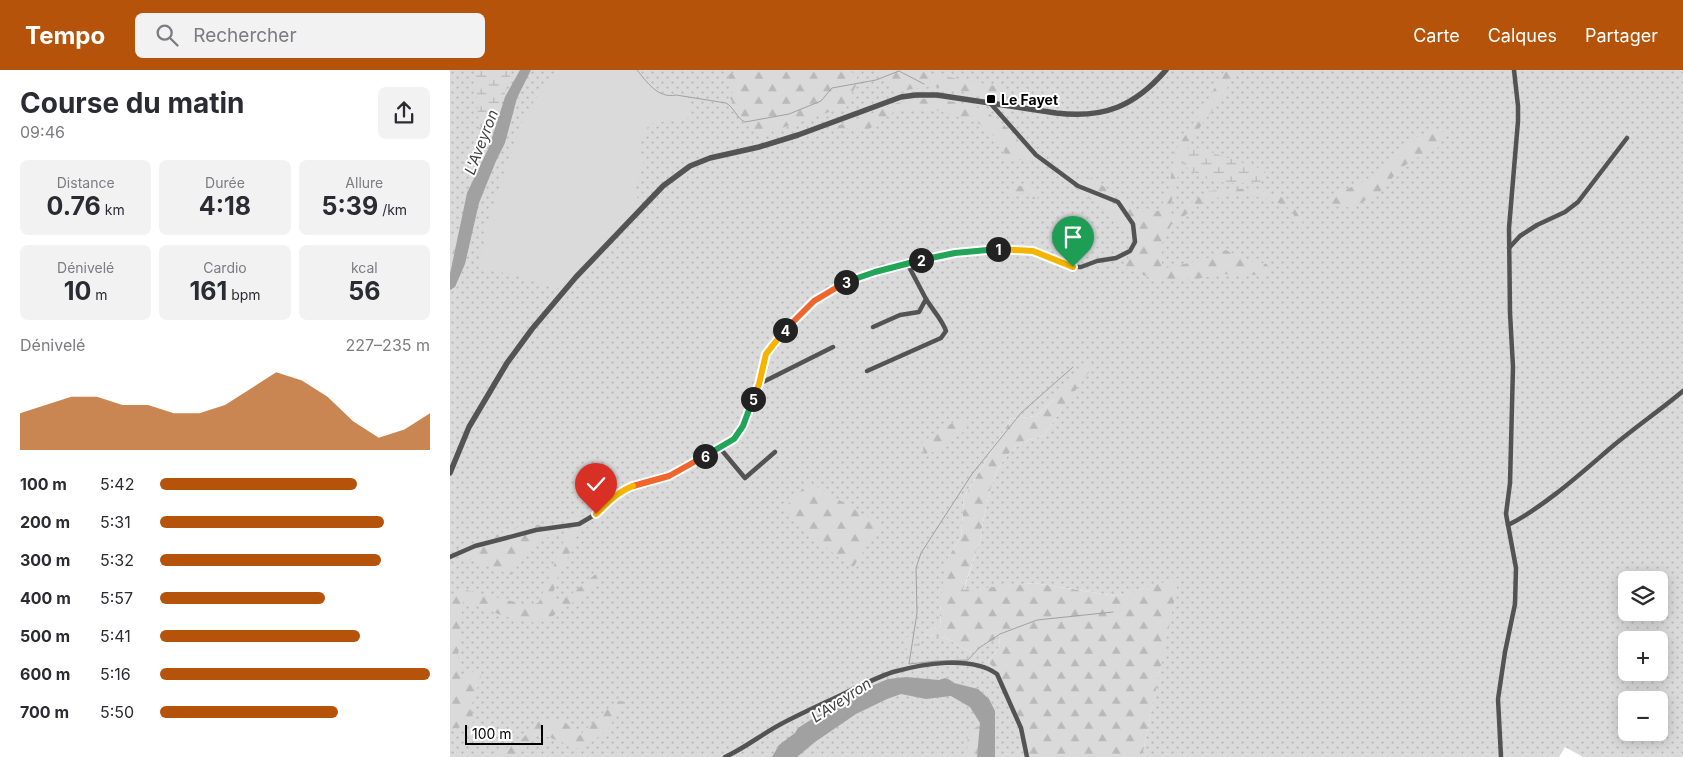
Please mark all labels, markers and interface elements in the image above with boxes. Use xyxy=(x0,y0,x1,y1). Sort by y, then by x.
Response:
search box xyxy=(135,13,485,58)
text: Tempo xyxy=(25,21,105,50)
icon: search xyxy=(153,21,181,49)
text: Rechercher xyxy=(193,24,297,47)
text: Carte xyxy=(1413,25,1460,46)
text: Calques xyxy=(1488,25,1557,46)
text: Partager xyxy=(1585,25,1658,46)
text: Course du matin xyxy=(20,86,245,120)
button: share xyxy=(378,87,430,139)
place label: Le Fayet xyxy=(1001,91,1058,108)
marker: Le Fayet xyxy=(985,93,997,105)
water label: L'Aveyron xyxy=(460,107,502,177)
text: 09:46 xyxy=(20,122,65,142)
text: Distance xyxy=(57,174,115,191)
text: Durée xyxy=(205,174,245,191)
text: Allure xyxy=(345,174,383,191)
text: 0.76 xyxy=(47,191,101,221)
text: 4:18 xyxy=(199,191,251,221)
text: 5:39 xyxy=(322,191,378,221)
text: km xyxy=(101,201,125,218)
text: /km xyxy=(378,201,407,218)
pin xyxy=(1052,216,1094,267)
icon: arrive xyxy=(1059,223,1087,251)
pin: 1 xyxy=(986,236,1010,262)
text: 1 xyxy=(995,241,1002,258)
pin: 2 xyxy=(908,248,934,272)
text: 2 xyxy=(917,252,926,269)
text: Dénivelé xyxy=(57,259,114,276)
text: Cardio xyxy=(203,259,247,276)
text: kcal xyxy=(351,259,378,276)
pin: 3 xyxy=(834,270,858,294)
text: 3 xyxy=(842,274,851,291)
text: 10 xyxy=(64,276,91,306)
text: 161 xyxy=(189,276,227,306)
text: 56 xyxy=(348,276,380,306)
text: m xyxy=(91,286,108,303)
text: bpm xyxy=(227,286,261,303)
pin: 4 xyxy=(772,318,798,342)
text: 4 xyxy=(781,322,790,339)
text: Dénivelé xyxy=(20,335,85,355)
text: 227–235 m xyxy=(346,335,430,355)
pin: 5 xyxy=(740,386,766,412)
text: 5 xyxy=(749,391,758,408)
pin: 6 xyxy=(692,444,718,468)
text: 6 xyxy=(701,448,710,465)
pin xyxy=(575,463,617,514)
icon: check xyxy=(582,470,610,498)
text: 100 m xyxy=(20,474,67,494)
text: 5:42 xyxy=(100,474,134,494)
text: 200 m xyxy=(20,512,70,532)
text: 5:31 xyxy=(100,512,131,532)
text: 300 m xyxy=(20,550,70,570)
text: 5:32 xyxy=(100,550,134,570)
map controls xyxy=(1618,571,1668,741)
button: layers xyxy=(1618,571,1668,621)
text: 400 m xyxy=(20,588,71,608)
text: 5:57 xyxy=(100,588,133,608)
text: 500 m xyxy=(20,626,70,646)
text: 5:41 xyxy=(100,626,131,646)
button: + xyxy=(1618,631,1668,681)
text: 600 m xyxy=(20,664,70,684)
text: 5:16 xyxy=(100,664,131,684)
water label: L'Aveyron xyxy=(807,673,875,726)
button: − xyxy=(1618,691,1668,741)
text: 700 m xyxy=(20,702,69,722)
text: 5:50 xyxy=(100,702,134,722)
scale bar xyxy=(465,722,542,745)
text: 100 m xyxy=(472,725,512,742)

